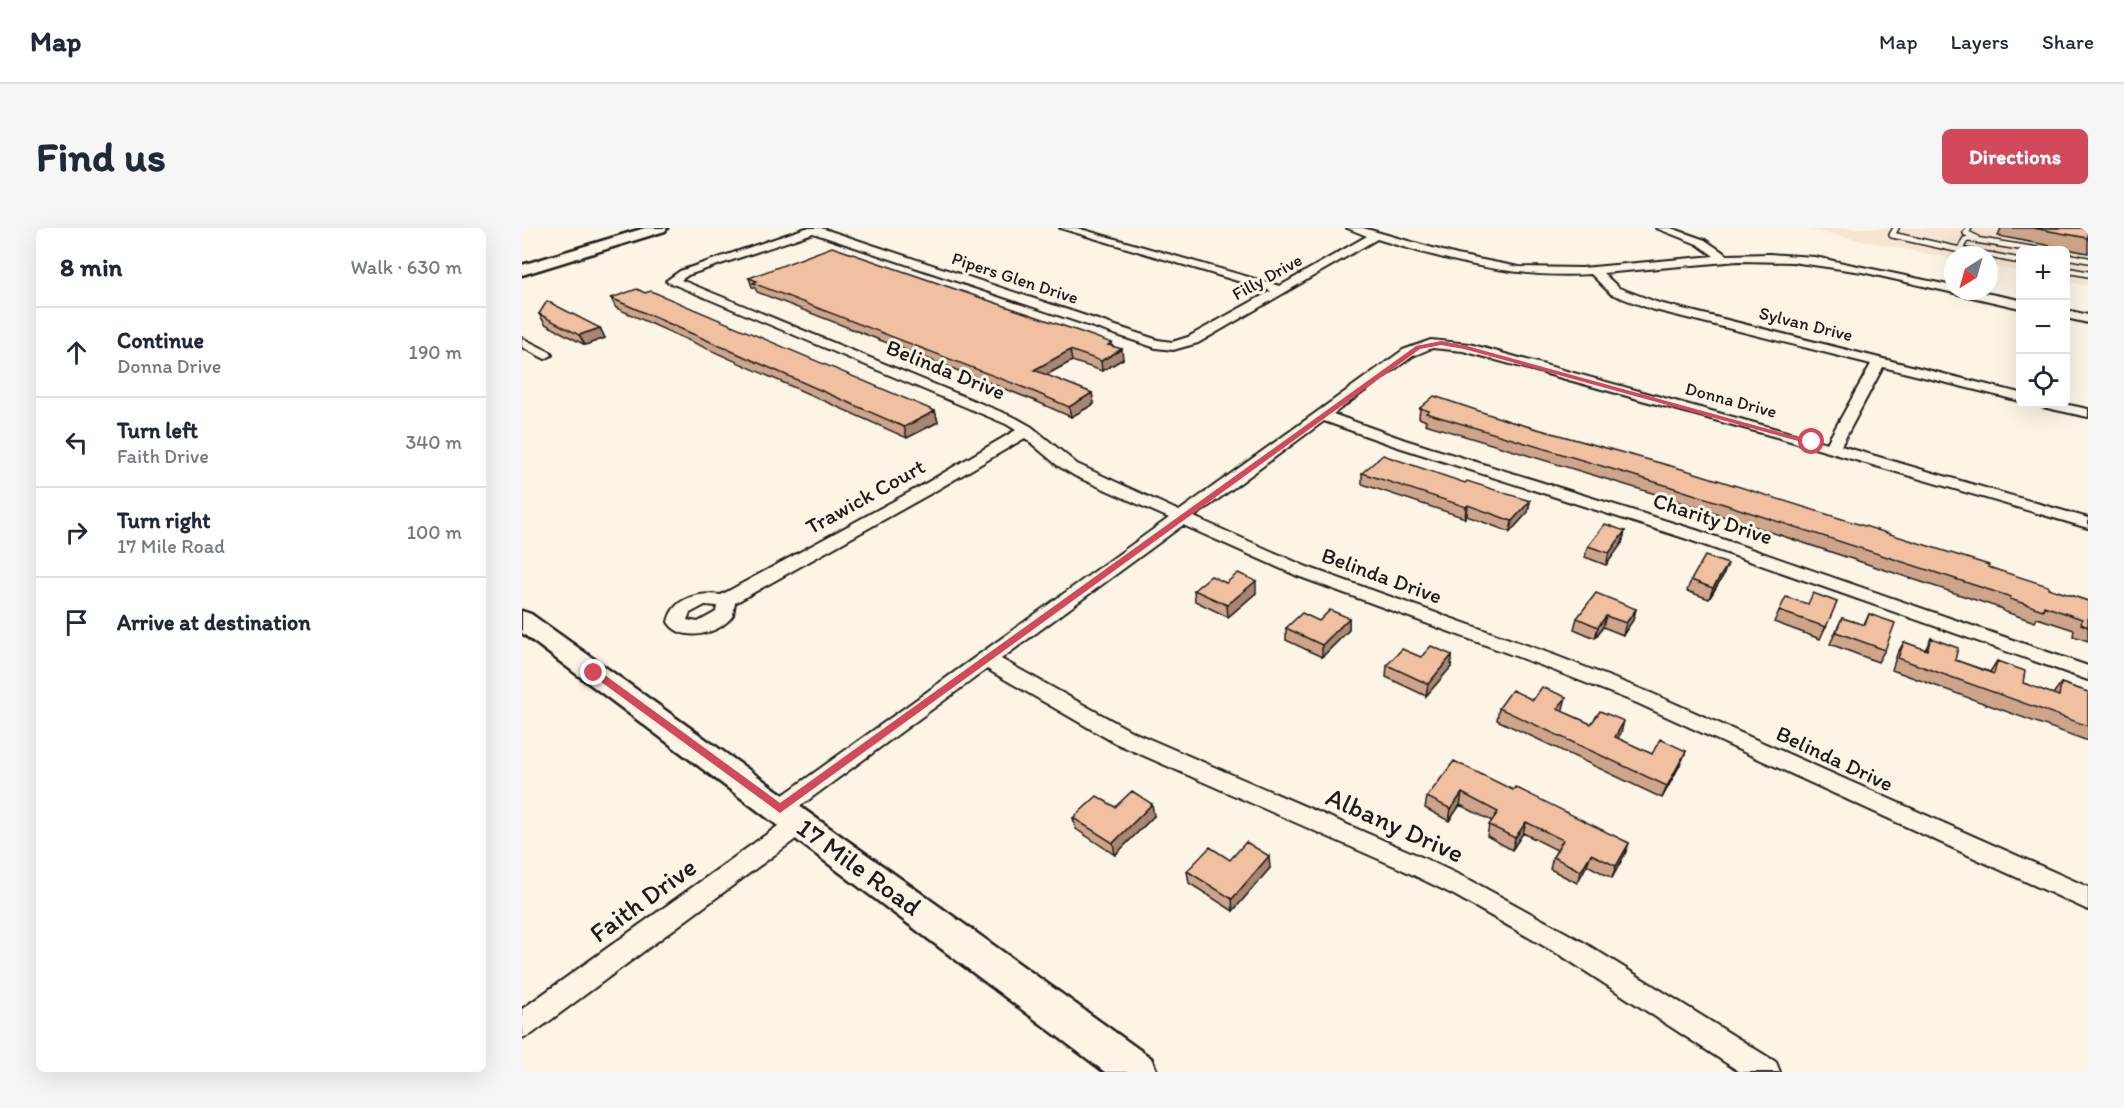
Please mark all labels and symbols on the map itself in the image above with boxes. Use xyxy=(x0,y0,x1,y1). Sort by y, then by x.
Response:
north arrow xyxy=(1944,246,1998,300)
street label: Pipers Glen Drive xyxy=(949,247,1081,309)
street label: Filly Drive xyxy=(1228,249,1306,305)
street label: Sylvan Drive xyxy=(1757,302,1855,346)
street label: Belinda Drive xyxy=(882,333,1009,406)
street label: Donna Drive xyxy=(1683,377,1779,423)
route start xyxy=(1798,428,1824,454)
street label: Trawick Court xyxy=(801,453,930,540)
street label: Charity Drive xyxy=(1650,486,1776,550)
street label: Belinda Drive xyxy=(1318,541,1446,610)
route end xyxy=(580,659,606,685)
street label: Belinda Drive xyxy=(1772,720,1898,797)
street label: Albany Drive xyxy=(1321,779,1469,870)
street label: 17 Mile Road xyxy=(791,810,928,923)
street label: Faith Drive xyxy=(583,850,703,949)

